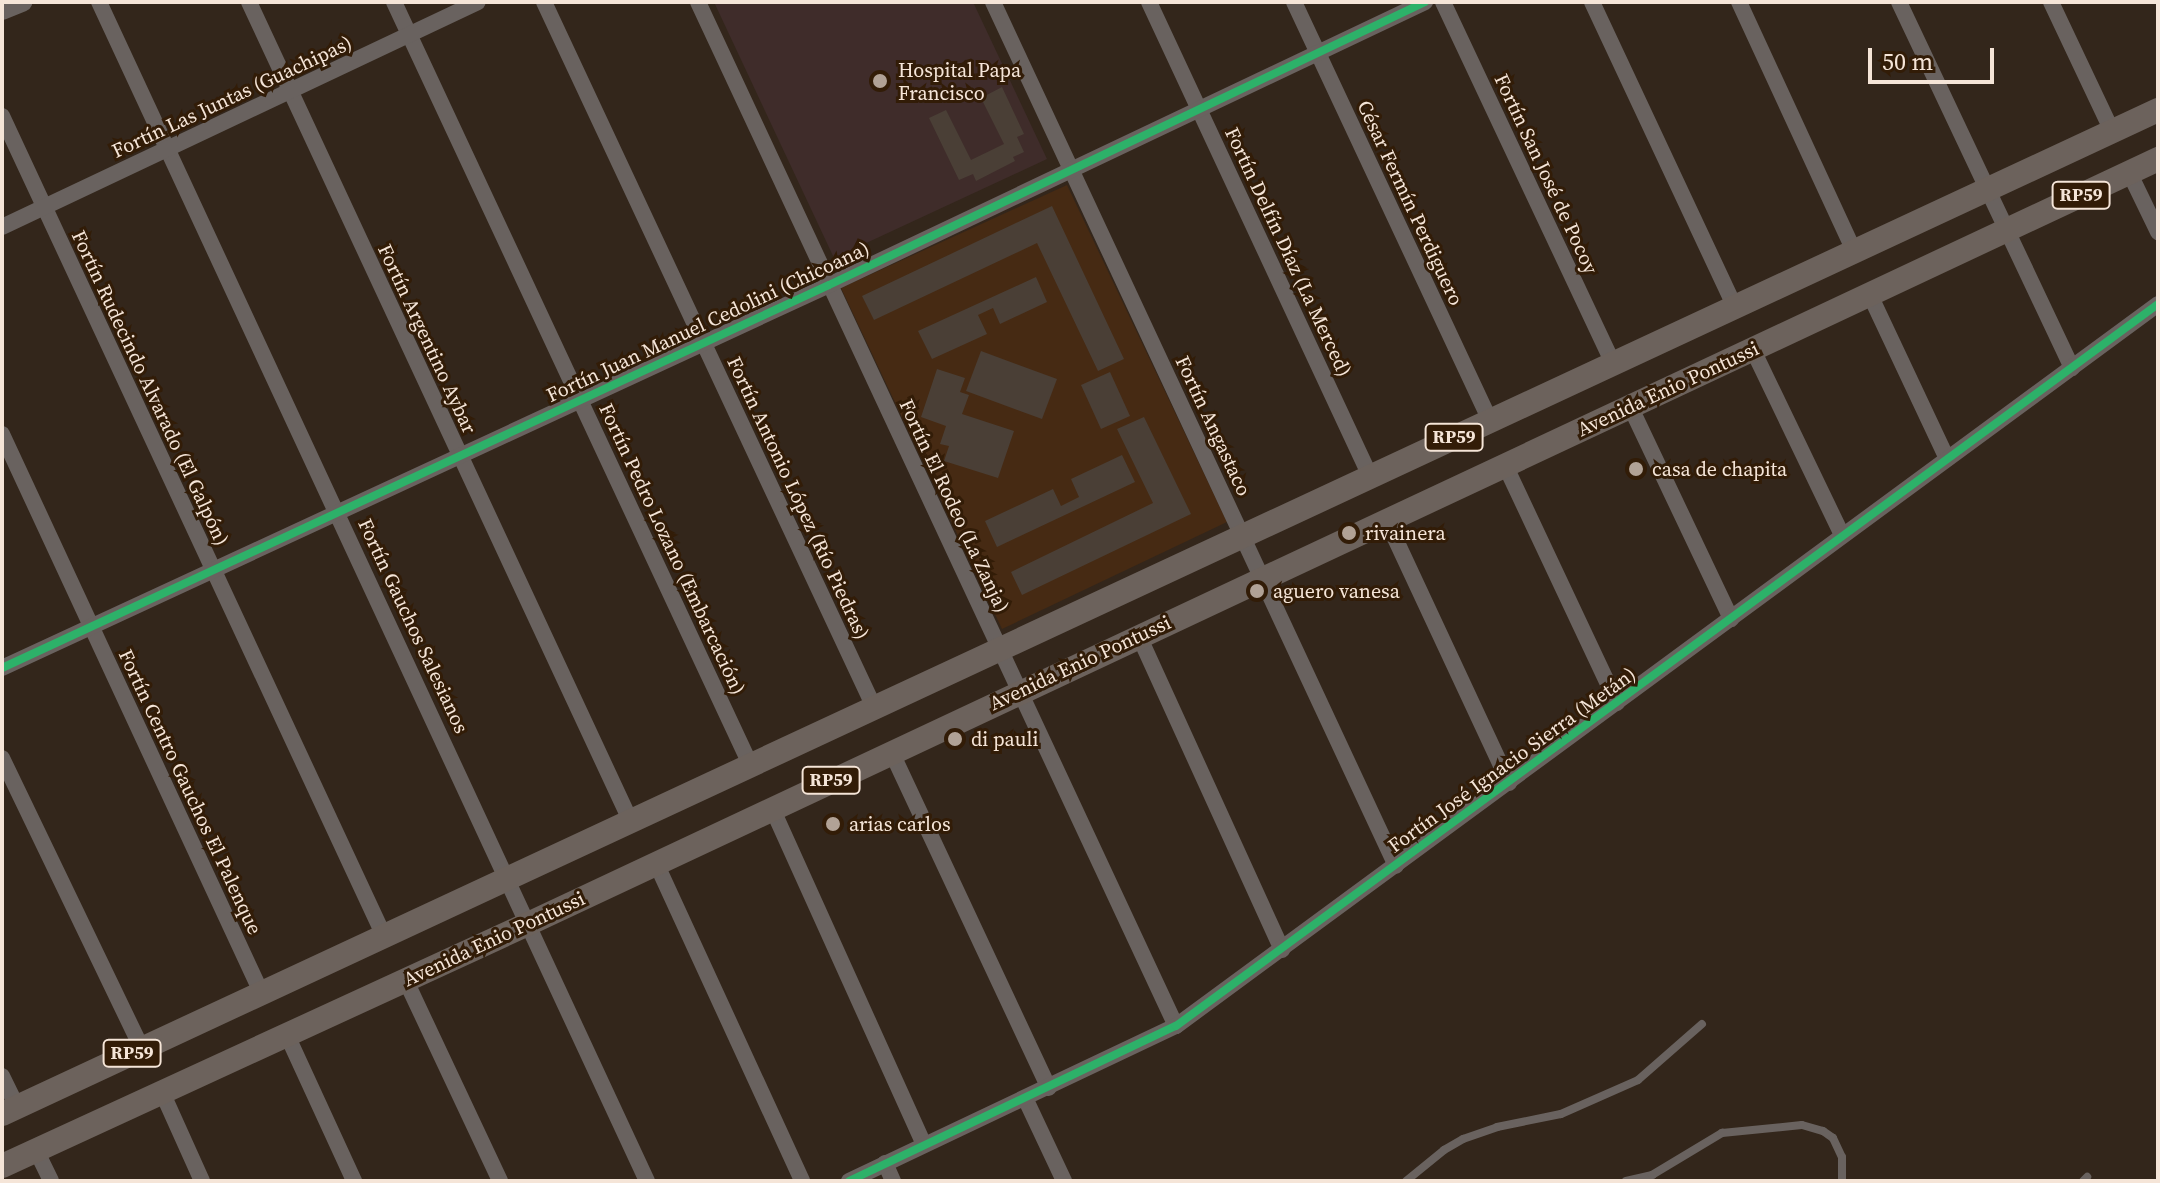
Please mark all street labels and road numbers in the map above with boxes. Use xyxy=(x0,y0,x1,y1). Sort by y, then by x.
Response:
street label: Fortín Las Juntas (Guachipas) xyxy=(108,31,356,163)
street label: Fortín San José de Pocoy xyxy=(1489,70,1603,278)
street label: César Fermín Perdiguero xyxy=(1352,97,1468,309)
street label: Fortín Delfín Díaz (La Merced) xyxy=(1220,124,1356,380)
road number: RP59 xyxy=(2051,181,2111,209)
street label: Fortín Rudecindo Alvarado (El Galpón) xyxy=(66,227,234,549)
street label: Fortín Juan Manuel Cedolini (Chicoana) xyxy=(543,236,873,408)
street label: Fortín Argentino Aybar xyxy=(373,241,481,437)
street label: Avenida Enio Pontussi xyxy=(1573,336,1763,442)
street label: Fortín Angastaco xyxy=(1170,352,1256,500)
street label: Fortín Antonio López (Río Piedras) xyxy=(722,353,874,643)
street label: Fortín El Rodeo (La Zanja) xyxy=(894,395,1014,617)
street label: Fortín Pedro Lozano (Embarcación) xyxy=(594,400,750,698)
road number: RP59 xyxy=(1424,423,1484,451)
street label: Fortín Gauchos Salesianos xyxy=(353,515,473,737)
street label: Avenida Enio Pontussi xyxy=(985,610,1175,716)
street label: Fortín Centro Gauchos El Palenque xyxy=(113,646,267,938)
street label: Fortín José Ignacio Sierra (Metán) xyxy=(1383,662,1641,858)
road number: RP59 xyxy=(801,766,861,794)
street label: Avenida Enio Pontussi xyxy=(399,886,589,992)
road number: RP59 xyxy=(102,1039,162,1067)

